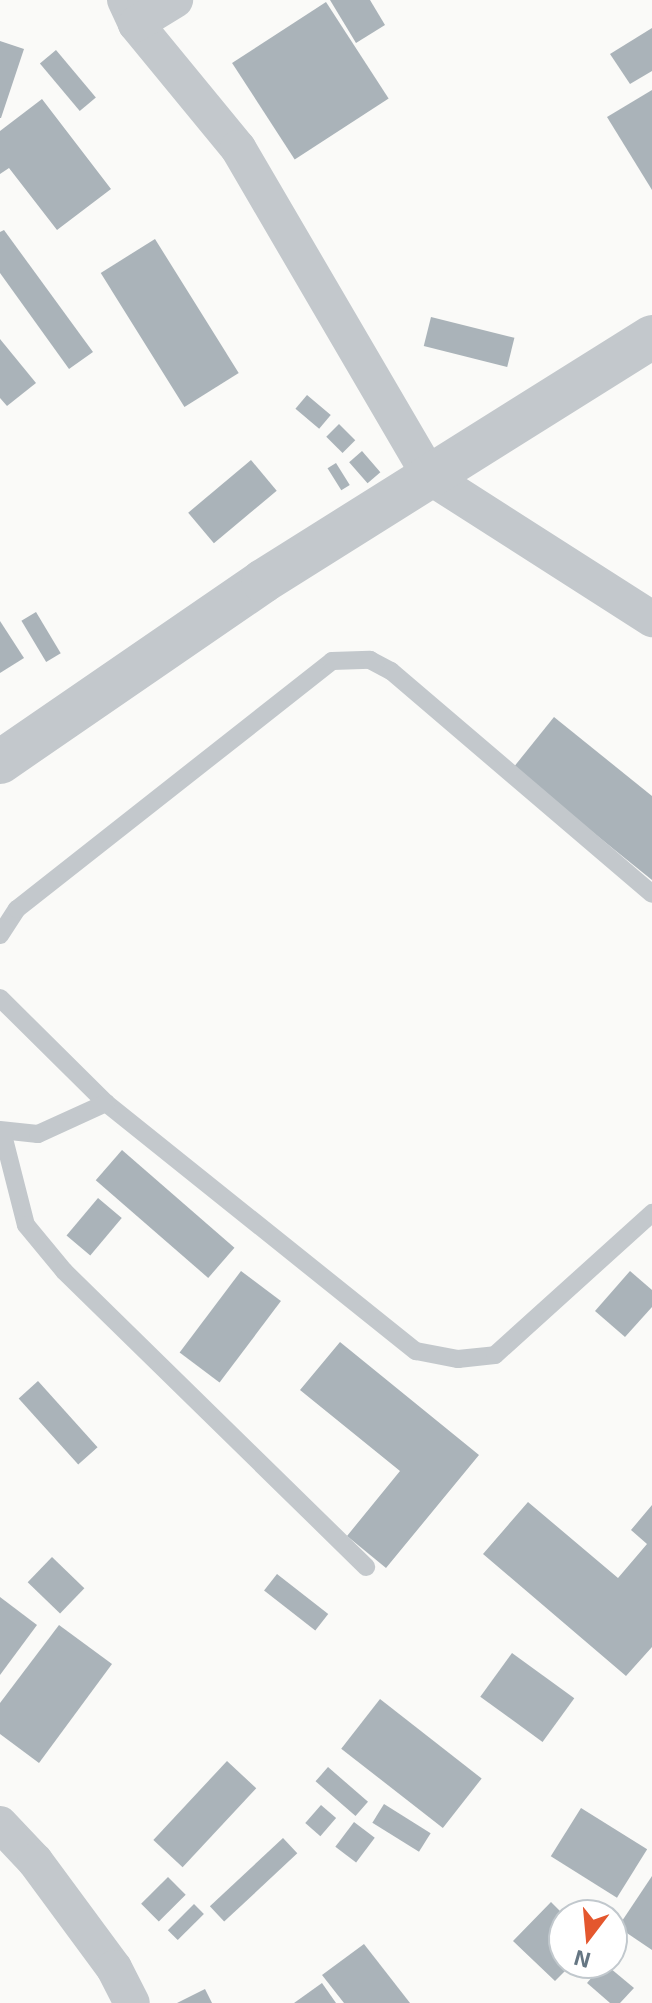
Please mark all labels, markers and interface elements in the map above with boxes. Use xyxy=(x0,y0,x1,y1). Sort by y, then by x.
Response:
north arrow xyxy=(548,1899,628,1979)
text: N xyxy=(571,1945,593,1975)

